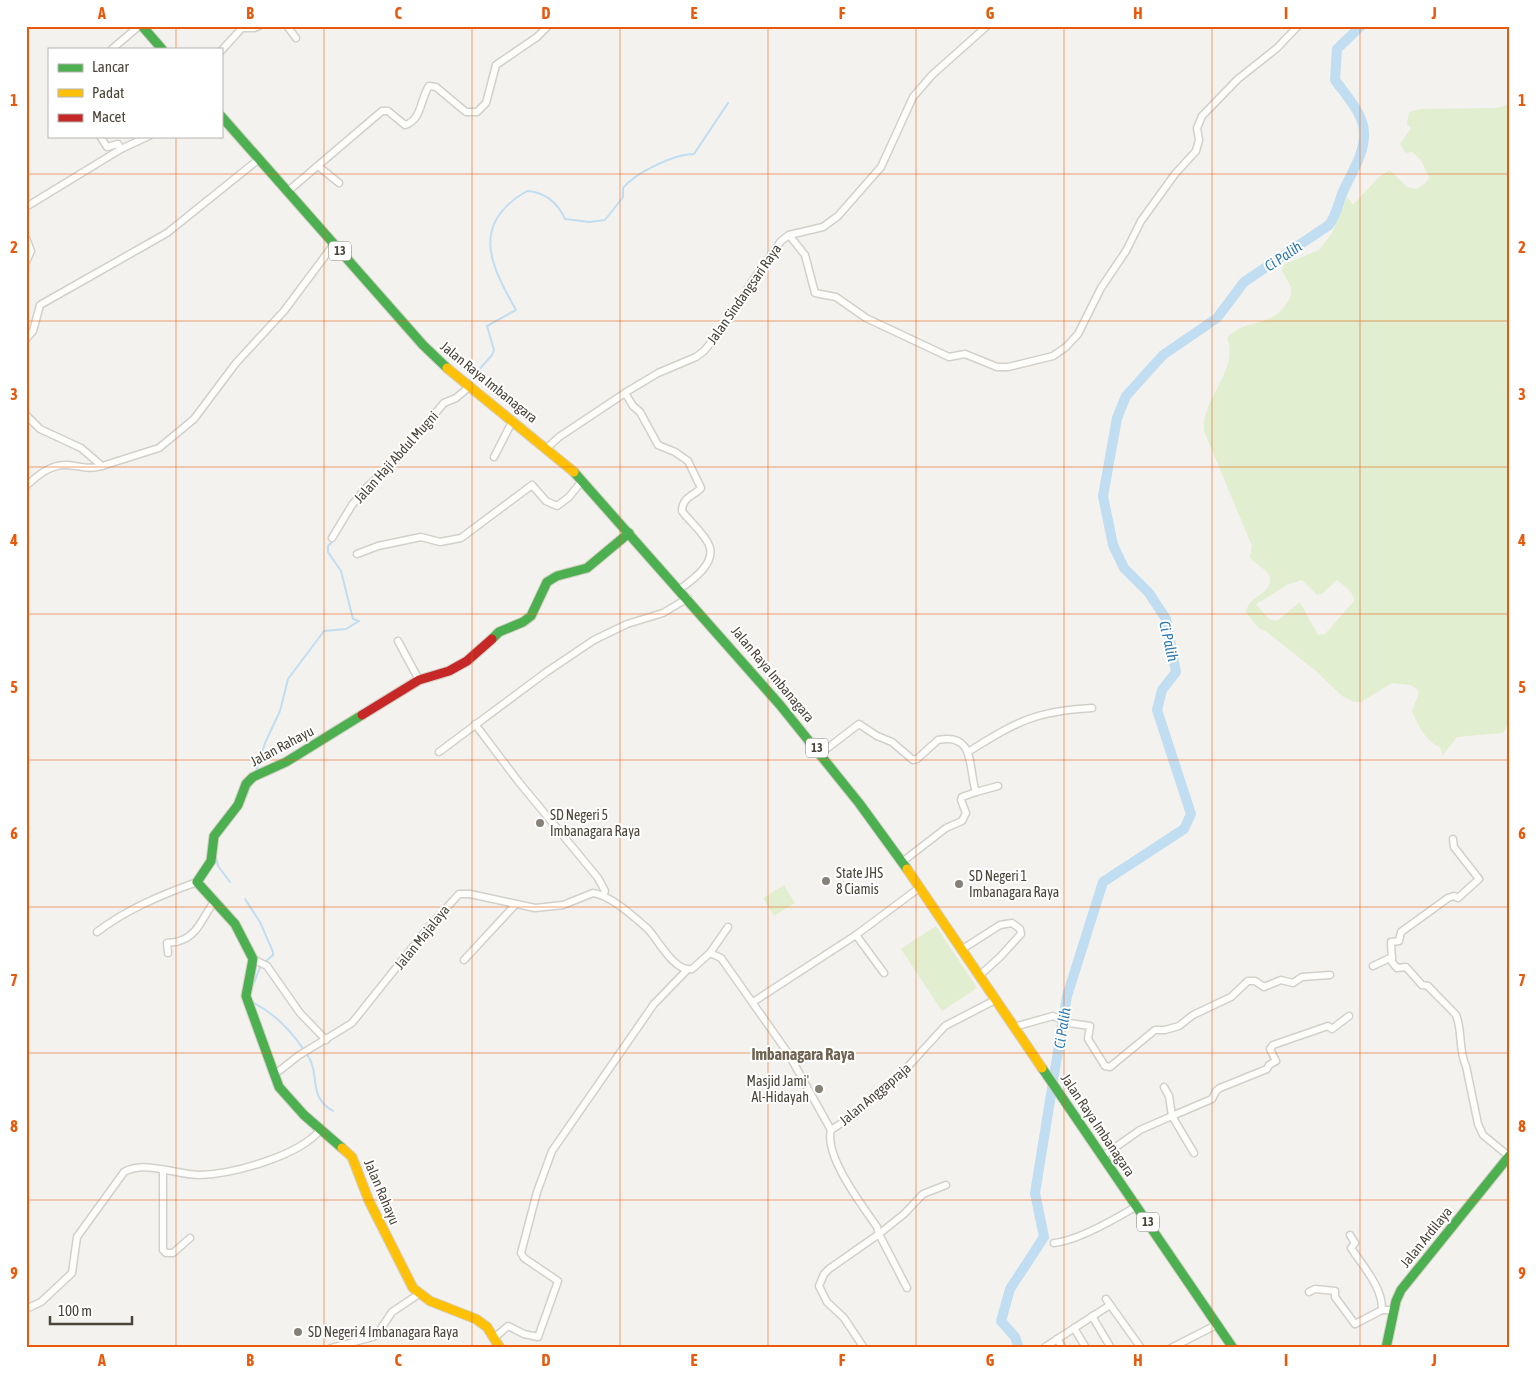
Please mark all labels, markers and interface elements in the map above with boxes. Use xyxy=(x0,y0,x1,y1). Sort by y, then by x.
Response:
text: A xyxy=(97,4,106,22)
text: B xyxy=(246,4,254,22)
text: C xyxy=(394,4,402,22)
text: D xyxy=(542,4,551,22)
text: E xyxy=(691,4,698,22)
text: F xyxy=(839,4,846,22)
text: G xyxy=(986,4,995,22)
text: H xyxy=(1133,4,1143,22)
text: I xyxy=(1284,4,1288,22)
text: J xyxy=(1430,4,1437,22)
legend xyxy=(48,48,222,138)
text: Lancar xyxy=(92,58,130,75)
text: Padat xyxy=(92,84,124,101)
text: 1 xyxy=(10,91,18,109)
text: 1 xyxy=(1518,91,1526,109)
text: Macet xyxy=(92,108,126,125)
water label: Ci Palih xyxy=(1261,237,1305,275)
text: 2 xyxy=(10,238,18,256)
text: 2 xyxy=(1518,238,1526,256)
street label: Jalan Sindangsari Raya xyxy=(704,241,784,347)
road number: 13 xyxy=(329,242,351,260)
street label: Jalan Raya Imbanagara xyxy=(437,338,541,426)
text: 3 xyxy=(10,385,18,403)
text: 3 xyxy=(1518,385,1526,403)
street label: Jalan Haji Abdul Mugni xyxy=(351,408,441,506)
text: 4 xyxy=(9,531,18,549)
text: 4 xyxy=(1517,531,1526,549)
water label: Ci Palih xyxy=(1156,619,1182,663)
street label: Jalan Raya Imbanagara xyxy=(728,623,818,725)
text: 5 xyxy=(10,678,18,696)
text: 5 xyxy=(1518,678,1526,696)
street label: Jalan Rahayu xyxy=(248,723,316,769)
road number: 13 xyxy=(806,738,828,758)
place label: SD Negeri 5 Imbanagara Raya xyxy=(550,807,640,839)
marker: SD Negeri 5 Imbanagara Raya xyxy=(534,817,546,829)
text: 6 xyxy=(10,824,18,842)
text: 6 xyxy=(1518,824,1526,842)
place label: State JHS 8 Ciamis xyxy=(836,865,883,897)
place label: SD Negeri 1 Imbanagara Raya xyxy=(969,868,1059,900)
marker: State JHS 8 Ciamis xyxy=(820,875,832,887)
marker: SD Negeri 1 Imbanagara Raya xyxy=(953,878,965,890)
street label: Jalan Majalaya xyxy=(391,902,453,972)
text: 7 xyxy=(10,971,18,989)
text: 7 xyxy=(1518,971,1526,989)
water label: Ci Palih xyxy=(1050,1006,1074,1050)
district label: Imbanagara Raya xyxy=(751,1045,855,1063)
street label: Jalan Anggapraja xyxy=(836,1059,914,1129)
street label: Jalan Raya Imbanagara xyxy=(1058,1071,1138,1179)
place label: Masjid Jami' Al-Hidayah xyxy=(747,1073,809,1105)
marker: Masjid Jami' Al-Hidayah xyxy=(813,1083,825,1095)
text: 8 xyxy=(10,1117,18,1135)
text: 8 xyxy=(1518,1117,1526,1135)
street label: Jalan Rahayu xyxy=(361,1157,403,1227)
street label: Jalan Ardilaya xyxy=(1397,1204,1455,1270)
road number: 13 xyxy=(1137,1212,1159,1232)
text: 9 xyxy=(10,1264,18,1282)
text: 9 xyxy=(1518,1264,1526,1282)
scale bar xyxy=(50,1294,132,1326)
text: 100 m xyxy=(58,1302,92,1319)
place label: SD Negeri 4 Imbanagara Raya xyxy=(308,1324,458,1340)
marker: SD Negeri 4 Imbanagara Raya xyxy=(292,1326,304,1338)
text: A xyxy=(97,1351,106,1369)
text: B xyxy=(246,1351,254,1369)
text: C xyxy=(394,1351,402,1369)
text: D xyxy=(542,1351,551,1369)
text: E xyxy=(691,1351,698,1369)
text: F xyxy=(839,1351,846,1369)
text: G xyxy=(986,1351,995,1369)
text: H xyxy=(1133,1351,1143,1369)
text: I xyxy=(1284,1351,1288,1369)
text: J xyxy=(1430,1351,1437,1369)

